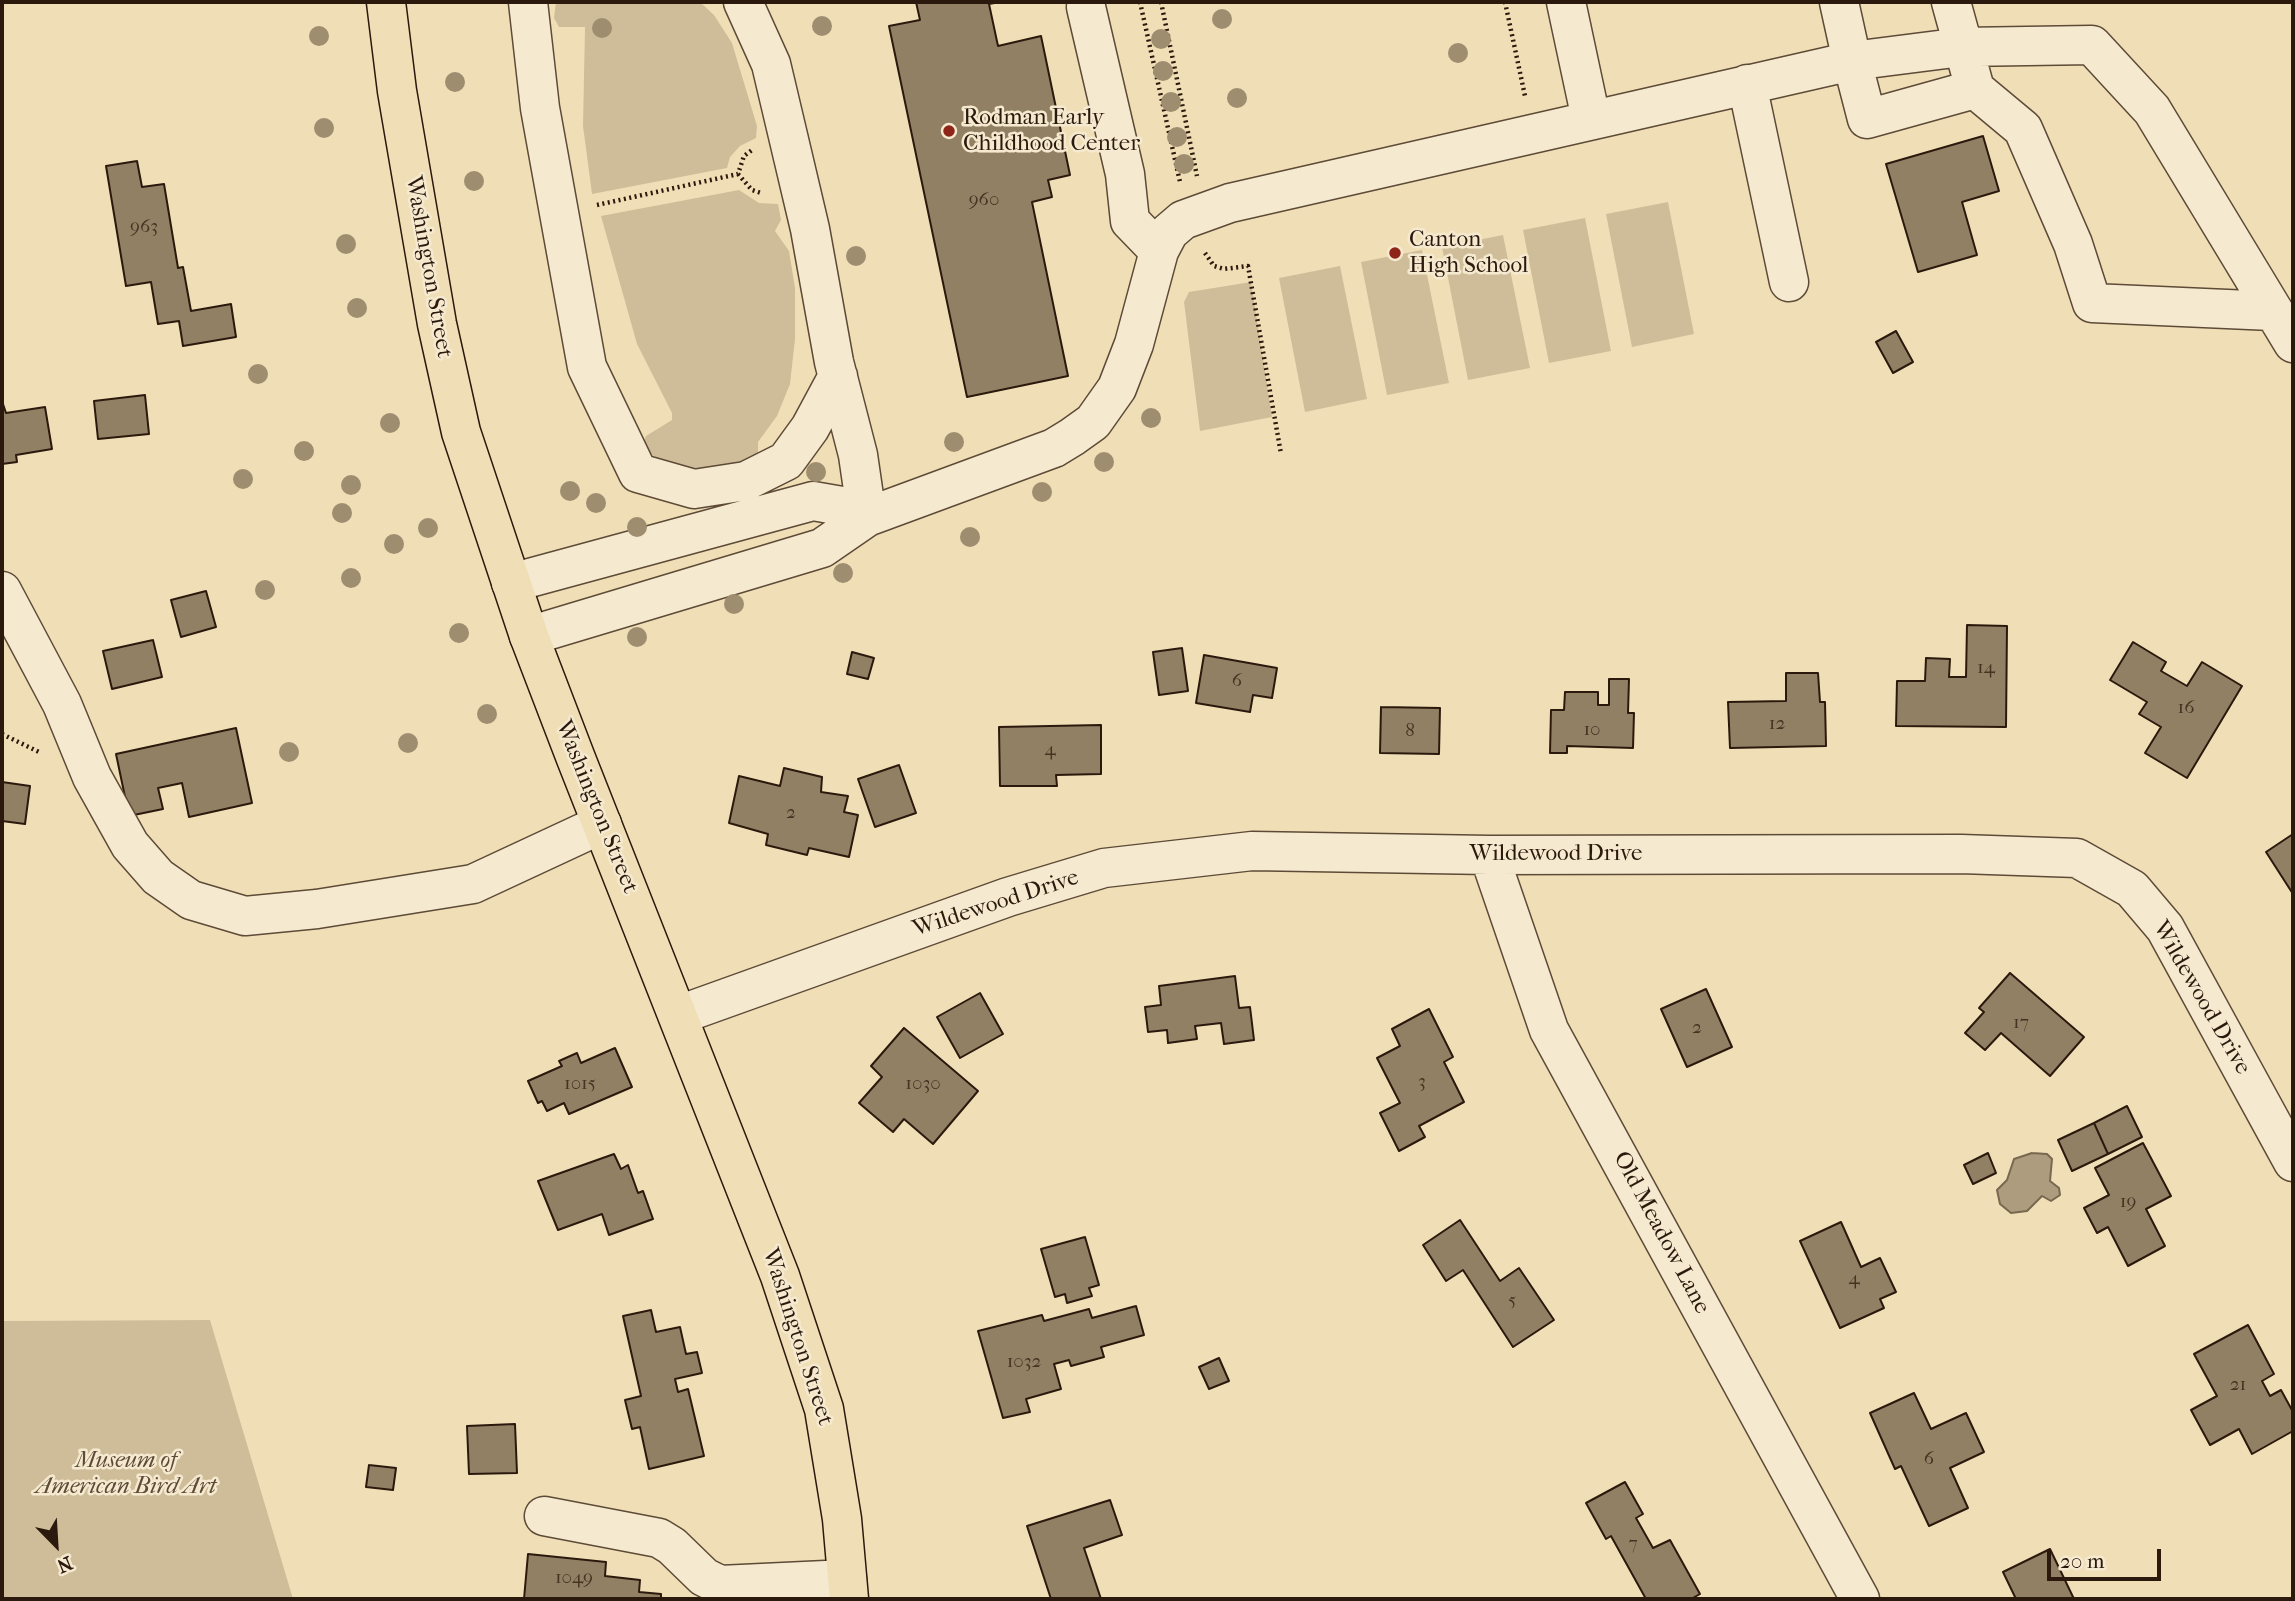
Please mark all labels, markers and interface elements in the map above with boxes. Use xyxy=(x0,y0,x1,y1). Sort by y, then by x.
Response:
place label: Rodman Early Childhood Center xyxy=(963,104,1140,158)
marker: Rodman Early Childhood Center xyxy=(941,123,957,139)
street label: Washington Street xyxy=(398,174,458,360)
house number: 960 xyxy=(969,189,999,211)
house number: 963 xyxy=(130,216,158,238)
place label: Canton High School xyxy=(1409,226,1528,280)
marker: Canton High School xyxy=(1387,245,1403,261)
house number: 14 xyxy=(1977,657,1995,679)
house number: 6 xyxy=(1232,670,1242,692)
house number: 16 xyxy=(2178,697,2194,719)
house number: 12 xyxy=(1769,713,1785,735)
street label: Washington Street xyxy=(549,716,643,898)
house number: 10 xyxy=(1583,719,1601,741)
house number: 8 xyxy=(1405,720,1415,742)
house number: 4 xyxy=(1044,739,1056,761)
house number: 2 xyxy=(786,802,796,824)
street label: Wildewood Drive xyxy=(1470,840,1642,868)
street label: Wildewood Drive xyxy=(910,864,1082,944)
street label: Wildewood Drive xyxy=(2146,916,2256,1080)
house number: 17 xyxy=(2013,1012,2029,1034)
house number: 2 xyxy=(1692,1017,1702,1039)
house number: 3 xyxy=(1418,1071,1426,1093)
house number: 1015 xyxy=(564,1073,596,1095)
house number: 1030 xyxy=(905,1073,941,1095)
street label: Old Meadow Lane xyxy=(1607,1147,1715,1319)
house number: 19 xyxy=(2120,1191,2136,1213)
street label: Washington Street xyxy=(755,1245,839,1429)
house number: 4 xyxy=(1848,1268,1860,1290)
house number: 5 xyxy=(1508,1290,1516,1312)
house number: 1032 xyxy=(1007,1351,1041,1373)
house number: 21 xyxy=(2230,1374,2246,1396)
park label: Museum of American Bird Art xyxy=(36,1447,216,1501)
house number: 6 xyxy=(1924,1448,1934,1470)
north arrow xyxy=(21,1510,91,1580)
house number: 7 xyxy=(1628,1533,1638,1555)
scale bar xyxy=(2050,1534,2164,1578)
text: 20 m xyxy=(2060,1549,2104,1573)
text: N xyxy=(53,1551,76,1577)
house number: 1049 xyxy=(555,1567,593,1589)

